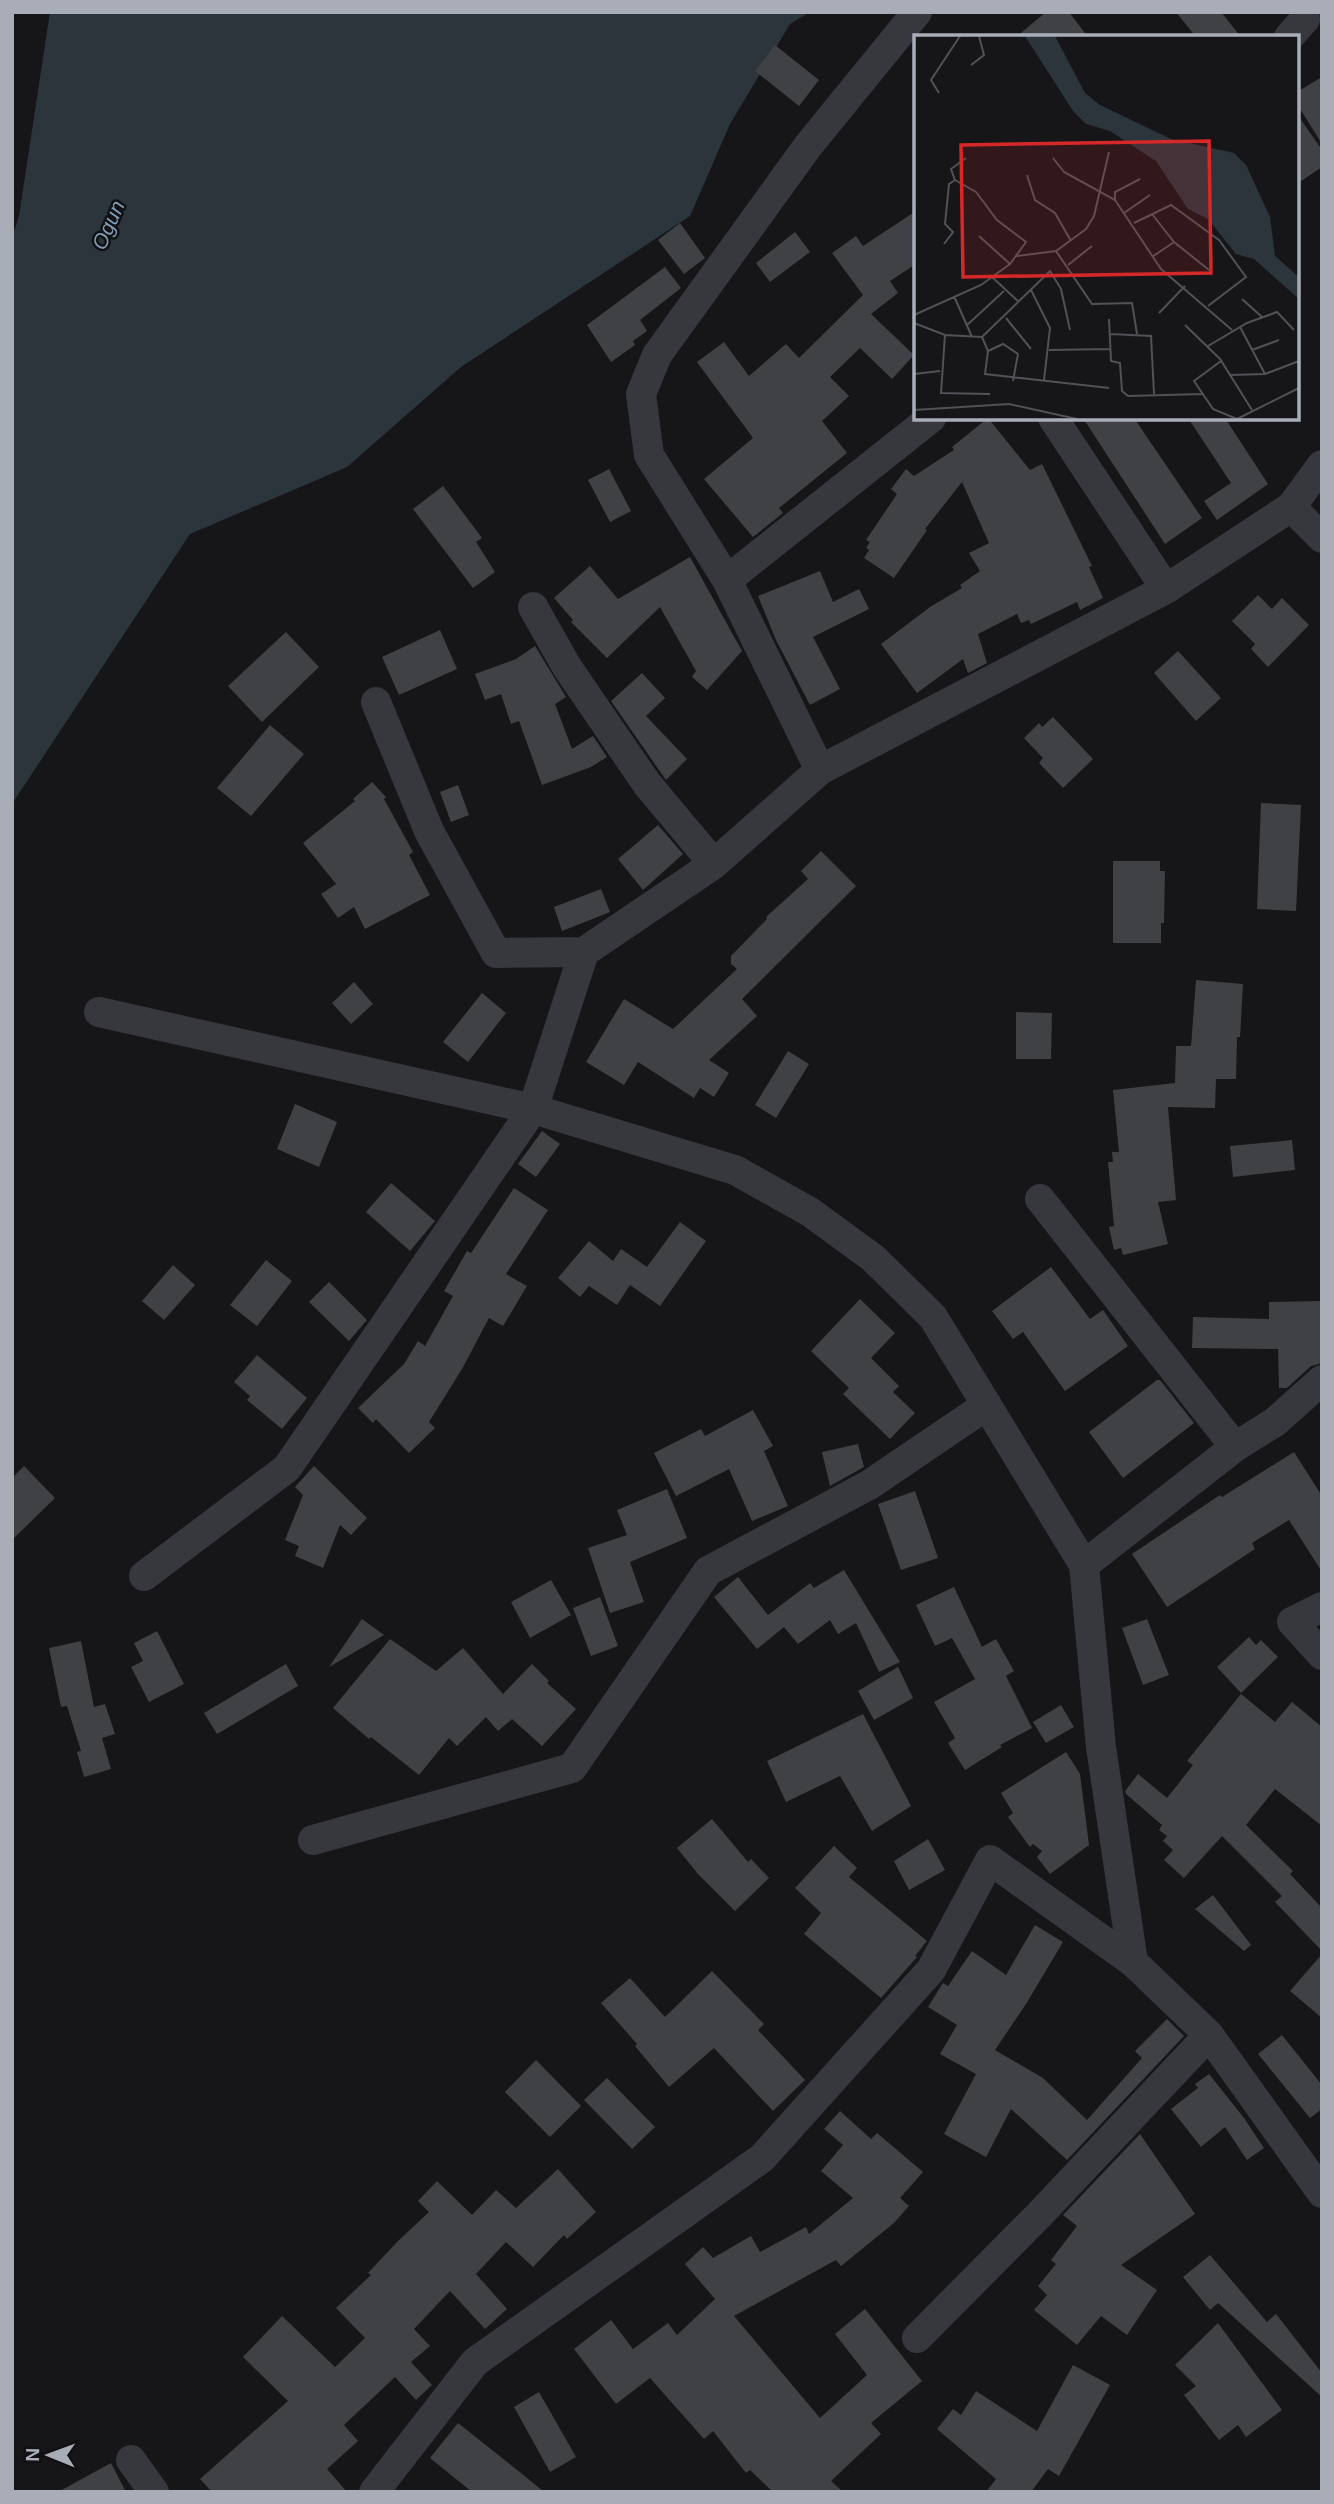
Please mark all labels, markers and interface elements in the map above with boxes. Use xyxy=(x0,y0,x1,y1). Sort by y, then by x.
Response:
inset map xyxy=(914,35,1299,420)
water label: Ogun xyxy=(87,197,129,253)
north arrow xyxy=(14,2420,84,2490)
text: N xyxy=(22,2448,43,2462)

